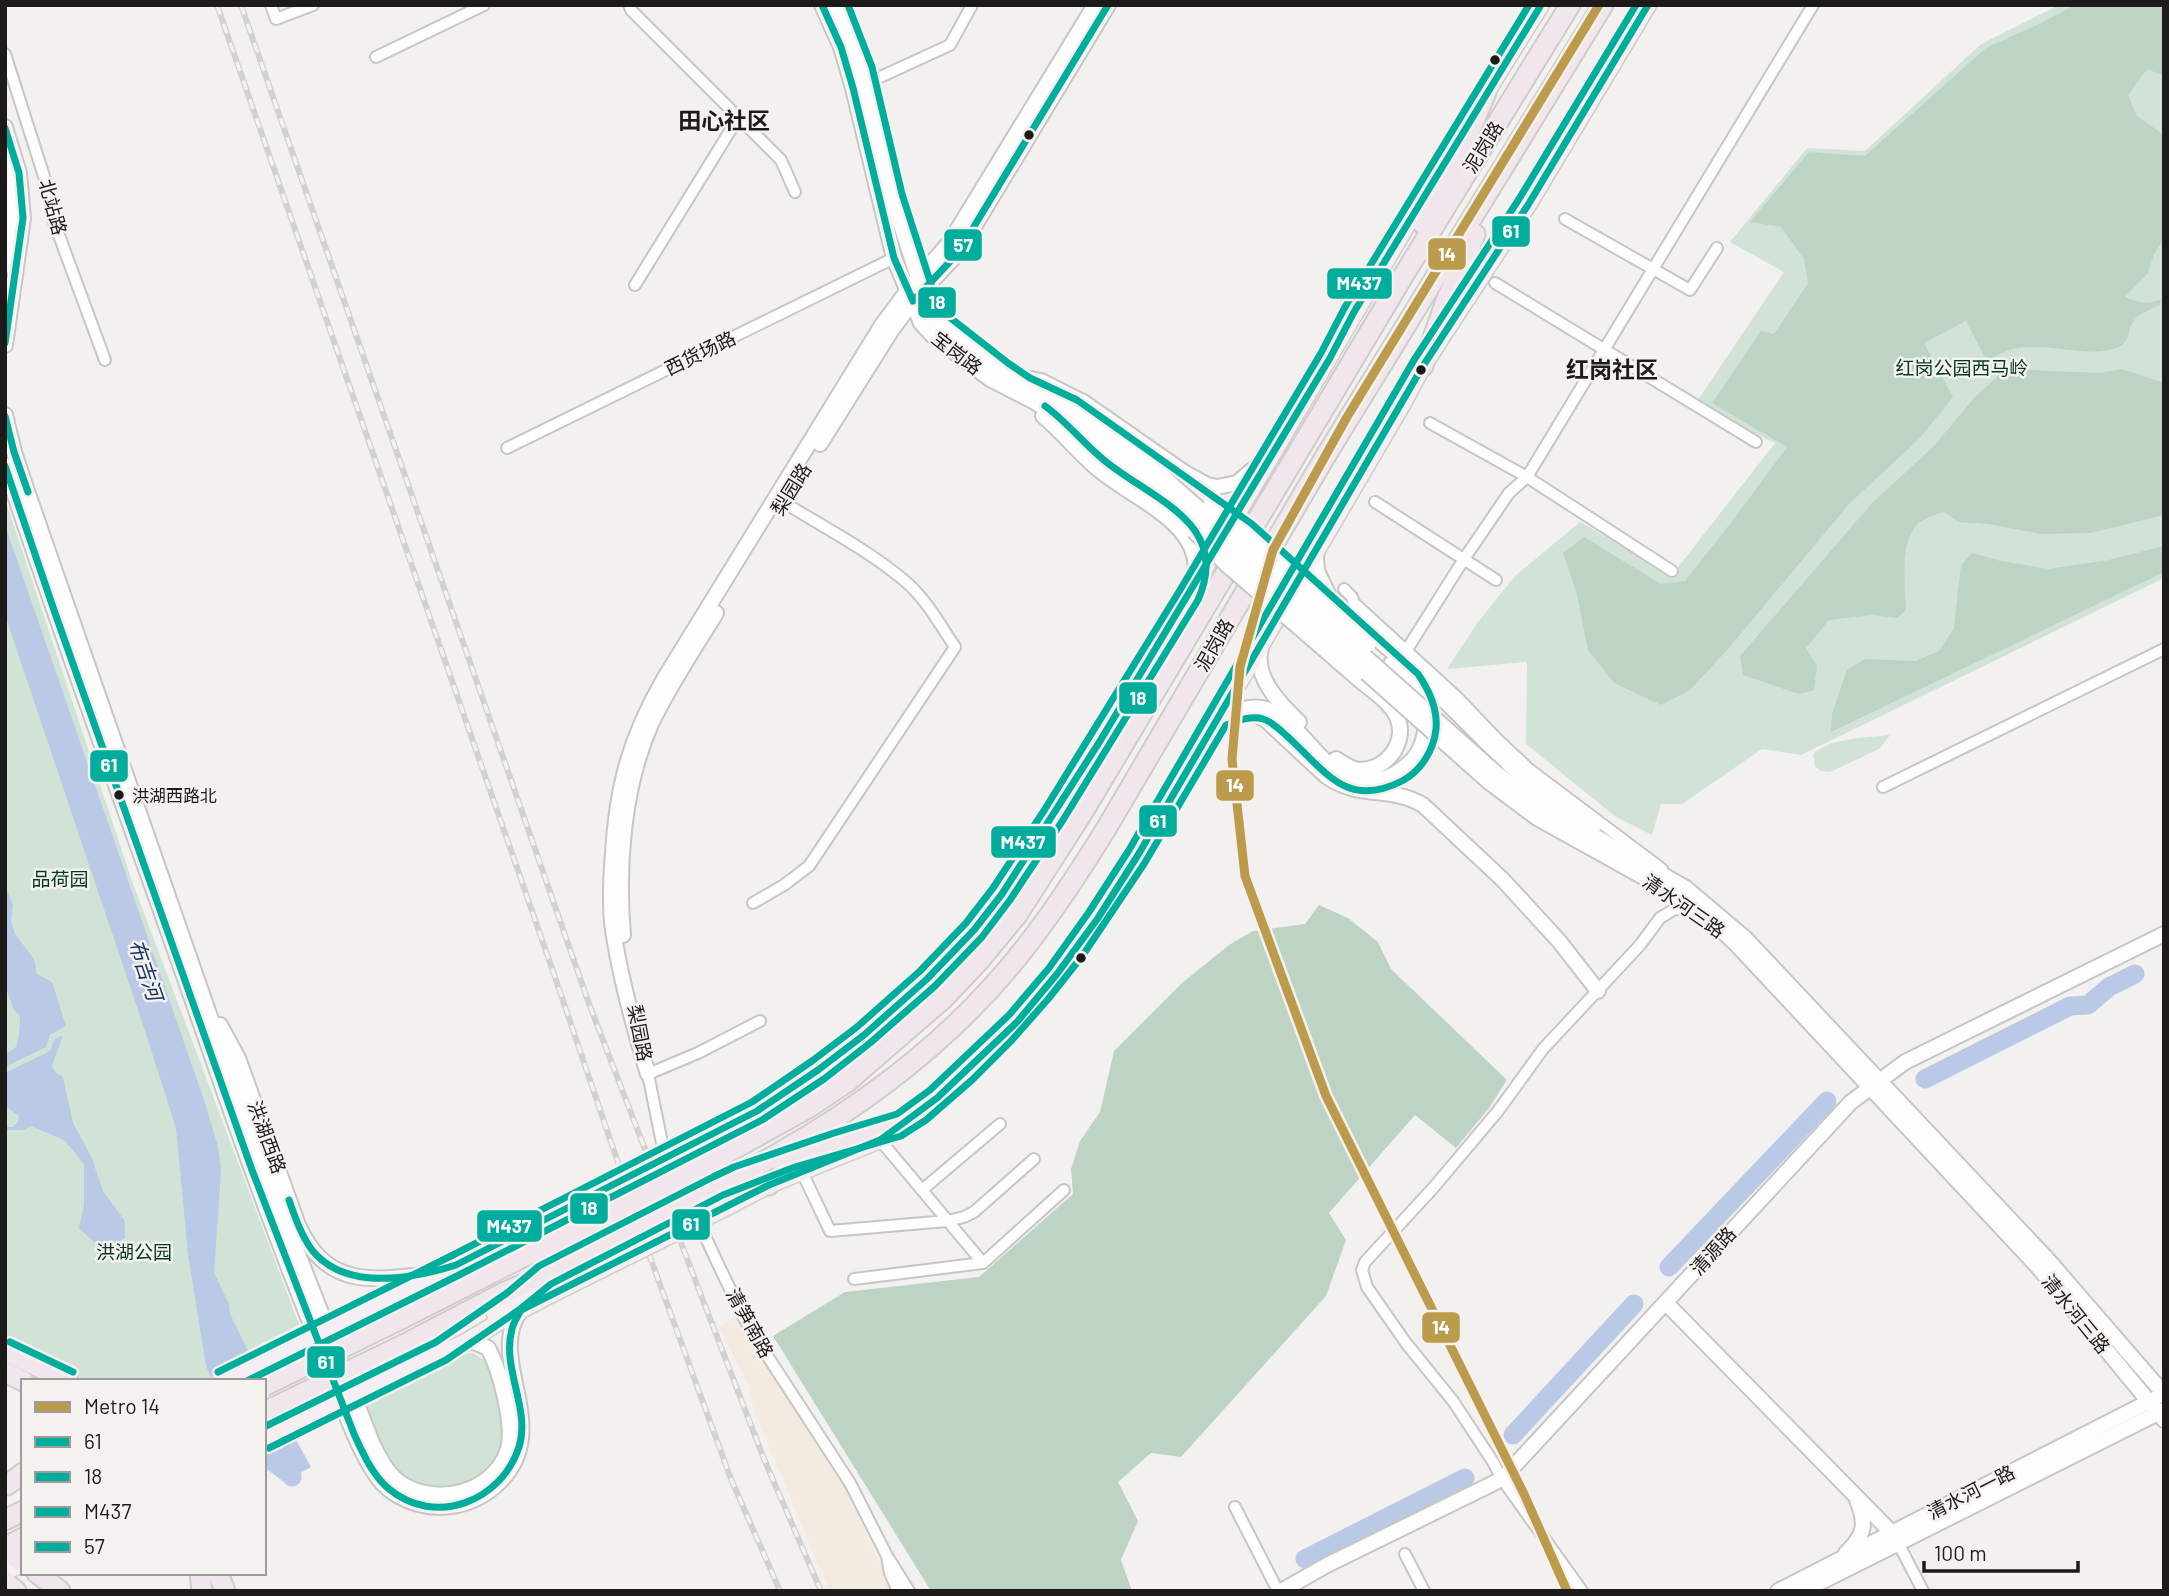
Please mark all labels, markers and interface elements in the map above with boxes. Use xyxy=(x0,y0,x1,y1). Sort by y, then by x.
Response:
unlabelled marker xyxy=(1488,53,1502,67)
district label: 田心社区 xyxy=(678,106,770,134)
street label: 泥岗路 xyxy=(1458,116,1507,177)
unlabelled marker xyxy=(1022,128,1036,142)
street label: 北站路 xyxy=(35,176,72,237)
line badge: 61 xyxy=(1491,215,1531,248)
text: 61 xyxy=(1503,219,1519,242)
line badge: 57 xyxy=(943,228,983,262)
text: 57 xyxy=(953,233,973,256)
line badge: 14 xyxy=(1427,237,1467,271)
text: 14 xyxy=(1438,242,1456,265)
line badge: M437 xyxy=(1326,267,1393,300)
text: M437 xyxy=(1337,271,1382,294)
line badge: 18 xyxy=(917,286,957,319)
text: 18 xyxy=(928,290,946,313)
street label: 西货场路 xyxy=(661,326,739,380)
street label: 宝岗路 xyxy=(928,326,987,379)
district label: 红岗社区 xyxy=(1566,355,1658,383)
park label: 红岗公园西马岭 xyxy=(1895,356,2029,379)
unlabelled marker xyxy=(1414,363,1428,377)
street label: 梨园路 xyxy=(766,458,815,519)
street label: 泥岗路 xyxy=(1189,614,1238,675)
line badge: 18 xyxy=(1118,681,1158,715)
text: 18 xyxy=(1129,686,1147,709)
line badge: 61 xyxy=(89,749,129,783)
text: 61 xyxy=(101,753,117,776)
line badge: 14 xyxy=(1215,769,1255,802)
text: 14 xyxy=(1226,773,1244,796)
place label: 洪湖西路北 xyxy=(132,785,217,805)
marker: 洪湖西路北 xyxy=(112,788,126,802)
line badge: 61 xyxy=(1138,804,1178,838)
text: 61 xyxy=(1150,809,1166,832)
line badge: M437 xyxy=(990,825,1057,859)
text: M437 xyxy=(1001,830,1046,853)
park label: 品荷园 xyxy=(31,867,89,890)
street label: 清水河三路 xyxy=(1639,869,1730,942)
water label: 布吉河 xyxy=(124,936,170,1007)
unlabelled marker xyxy=(1074,951,1088,965)
street label: 梨园路 xyxy=(624,1003,657,1063)
street label: 洪湖西路 xyxy=(244,1097,291,1176)
line badge: 18 xyxy=(569,1192,609,1225)
text: 18 xyxy=(580,1196,598,1219)
line badge: 61 xyxy=(671,1208,711,1241)
line badge: M437 xyxy=(476,1209,543,1243)
text: 61 xyxy=(683,1212,699,1235)
text: M437 xyxy=(487,1214,532,1237)
street label: 清源路 xyxy=(1685,1222,1740,1280)
park label: 洪湖公园 xyxy=(96,1240,172,1263)
street label: 清水河三路 xyxy=(2038,1270,2115,1358)
street label: 清笋南路 xyxy=(722,1284,779,1362)
line badge: 14 xyxy=(1421,1311,1461,1344)
text: 14 xyxy=(1432,1315,1450,1338)
line badge: 61 xyxy=(306,1345,346,1379)
text: 61 xyxy=(318,1350,334,1373)
legend xyxy=(21,1379,266,1575)
text: Metro 14 xyxy=(84,1393,160,1418)
text: 61 xyxy=(84,1428,102,1453)
street label: 清水河一路 xyxy=(1923,1460,2018,1523)
text: 18 xyxy=(84,1463,102,1488)
text: M437 xyxy=(84,1498,131,1523)
scale bar xyxy=(1924,1530,2078,1574)
text: 57 xyxy=(84,1533,105,1558)
text: 100 m xyxy=(1934,1540,1987,1565)

